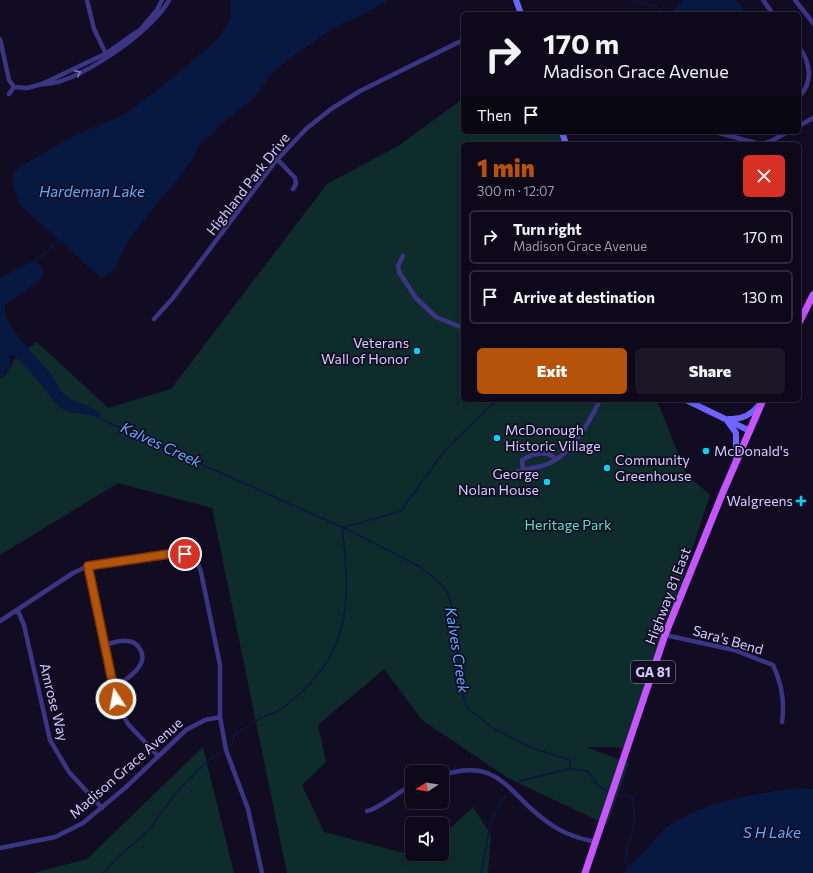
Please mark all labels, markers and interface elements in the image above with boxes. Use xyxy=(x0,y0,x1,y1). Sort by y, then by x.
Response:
text: 170 m xyxy=(543,26,619,60)
icon: right xyxy=(477,28,529,80)
text: Madison Grace Avenue xyxy=(543,60,729,82)
one-way arrow xyxy=(74,70,82,78)
icon: arrive xyxy=(520,104,542,126)
text: Then xyxy=(477,106,512,124)
street label: Highland Park Drive xyxy=(202,129,293,238)
text: 1 min xyxy=(477,153,535,182)
button: close xyxy=(743,155,785,197)
water label: Hardeman Lake xyxy=(39,182,145,200)
text: 300 m · 12:07 xyxy=(477,183,554,199)
text: Turn right xyxy=(513,220,582,238)
icon: right xyxy=(479,226,501,248)
text: 170 m xyxy=(743,228,783,246)
text: Madison Grace Avenue xyxy=(513,238,647,254)
icon: arrive xyxy=(479,286,501,308)
text: Arrive at destination xyxy=(513,288,655,306)
text: 130 m xyxy=(742,288,783,306)
place label: Veterans Wall of Honor xyxy=(321,334,409,367)
marker: Veterans Wall of Honor xyxy=(412,346,422,356)
button: Exit xyxy=(477,348,627,394)
button: Share xyxy=(635,348,785,394)
water label: Kalves Creek xyxy=(118,418,205,471)
place label: McDonough Historic Village xyxy=(505,421,601,454)
marker: McDonough Historic Village xyxy=(492,433,502,443)
place label: McDonald's xyxy=(714,442,789,459)
marker: McDonald's xyxy=(701,446,711,456)
place label: Community Greenhouse xyxy=(615,451,691,484)
marker: Community Greenhouse xyxy=(602,463,612,473)
place label: George Nolan House xyxy=(458,465,539,498)
marker: George Nolan House xyxy=(542,477,552,487)
place label: Walgreens xyxy=(726,492,793,509)
marker: Walgreens xyxy=(796,496,806,506)
park label: Heritage Park xyxy=(525,516,612,533)
pin xyxy=(168,537,202,571)
icon: arrive xyxy=(174,543,196,565)
street label: Highway 81 East xyxy=(641,545,694,647)
water label: Kalves Creek xyxy=(442,606,474,695)
street label: Sara's Bend xyxy=(691,621,765,658)
street label: Amrose Way xyxy=(37,661,72,743)
road number: GA 81 xyxy=(631,661,675,683)
position arrow xyxy=(95,678,137,720)
street label: Madison Grace Avenue xyxy=(66,714,186,821)
north arrow xyxy=(405,765,449,809)
map controls xyxy=(405,765,449,861)
button: sound xyxy=(405,817,449,861)
water label: S H Lake xyxy=(743,823,801,841)

